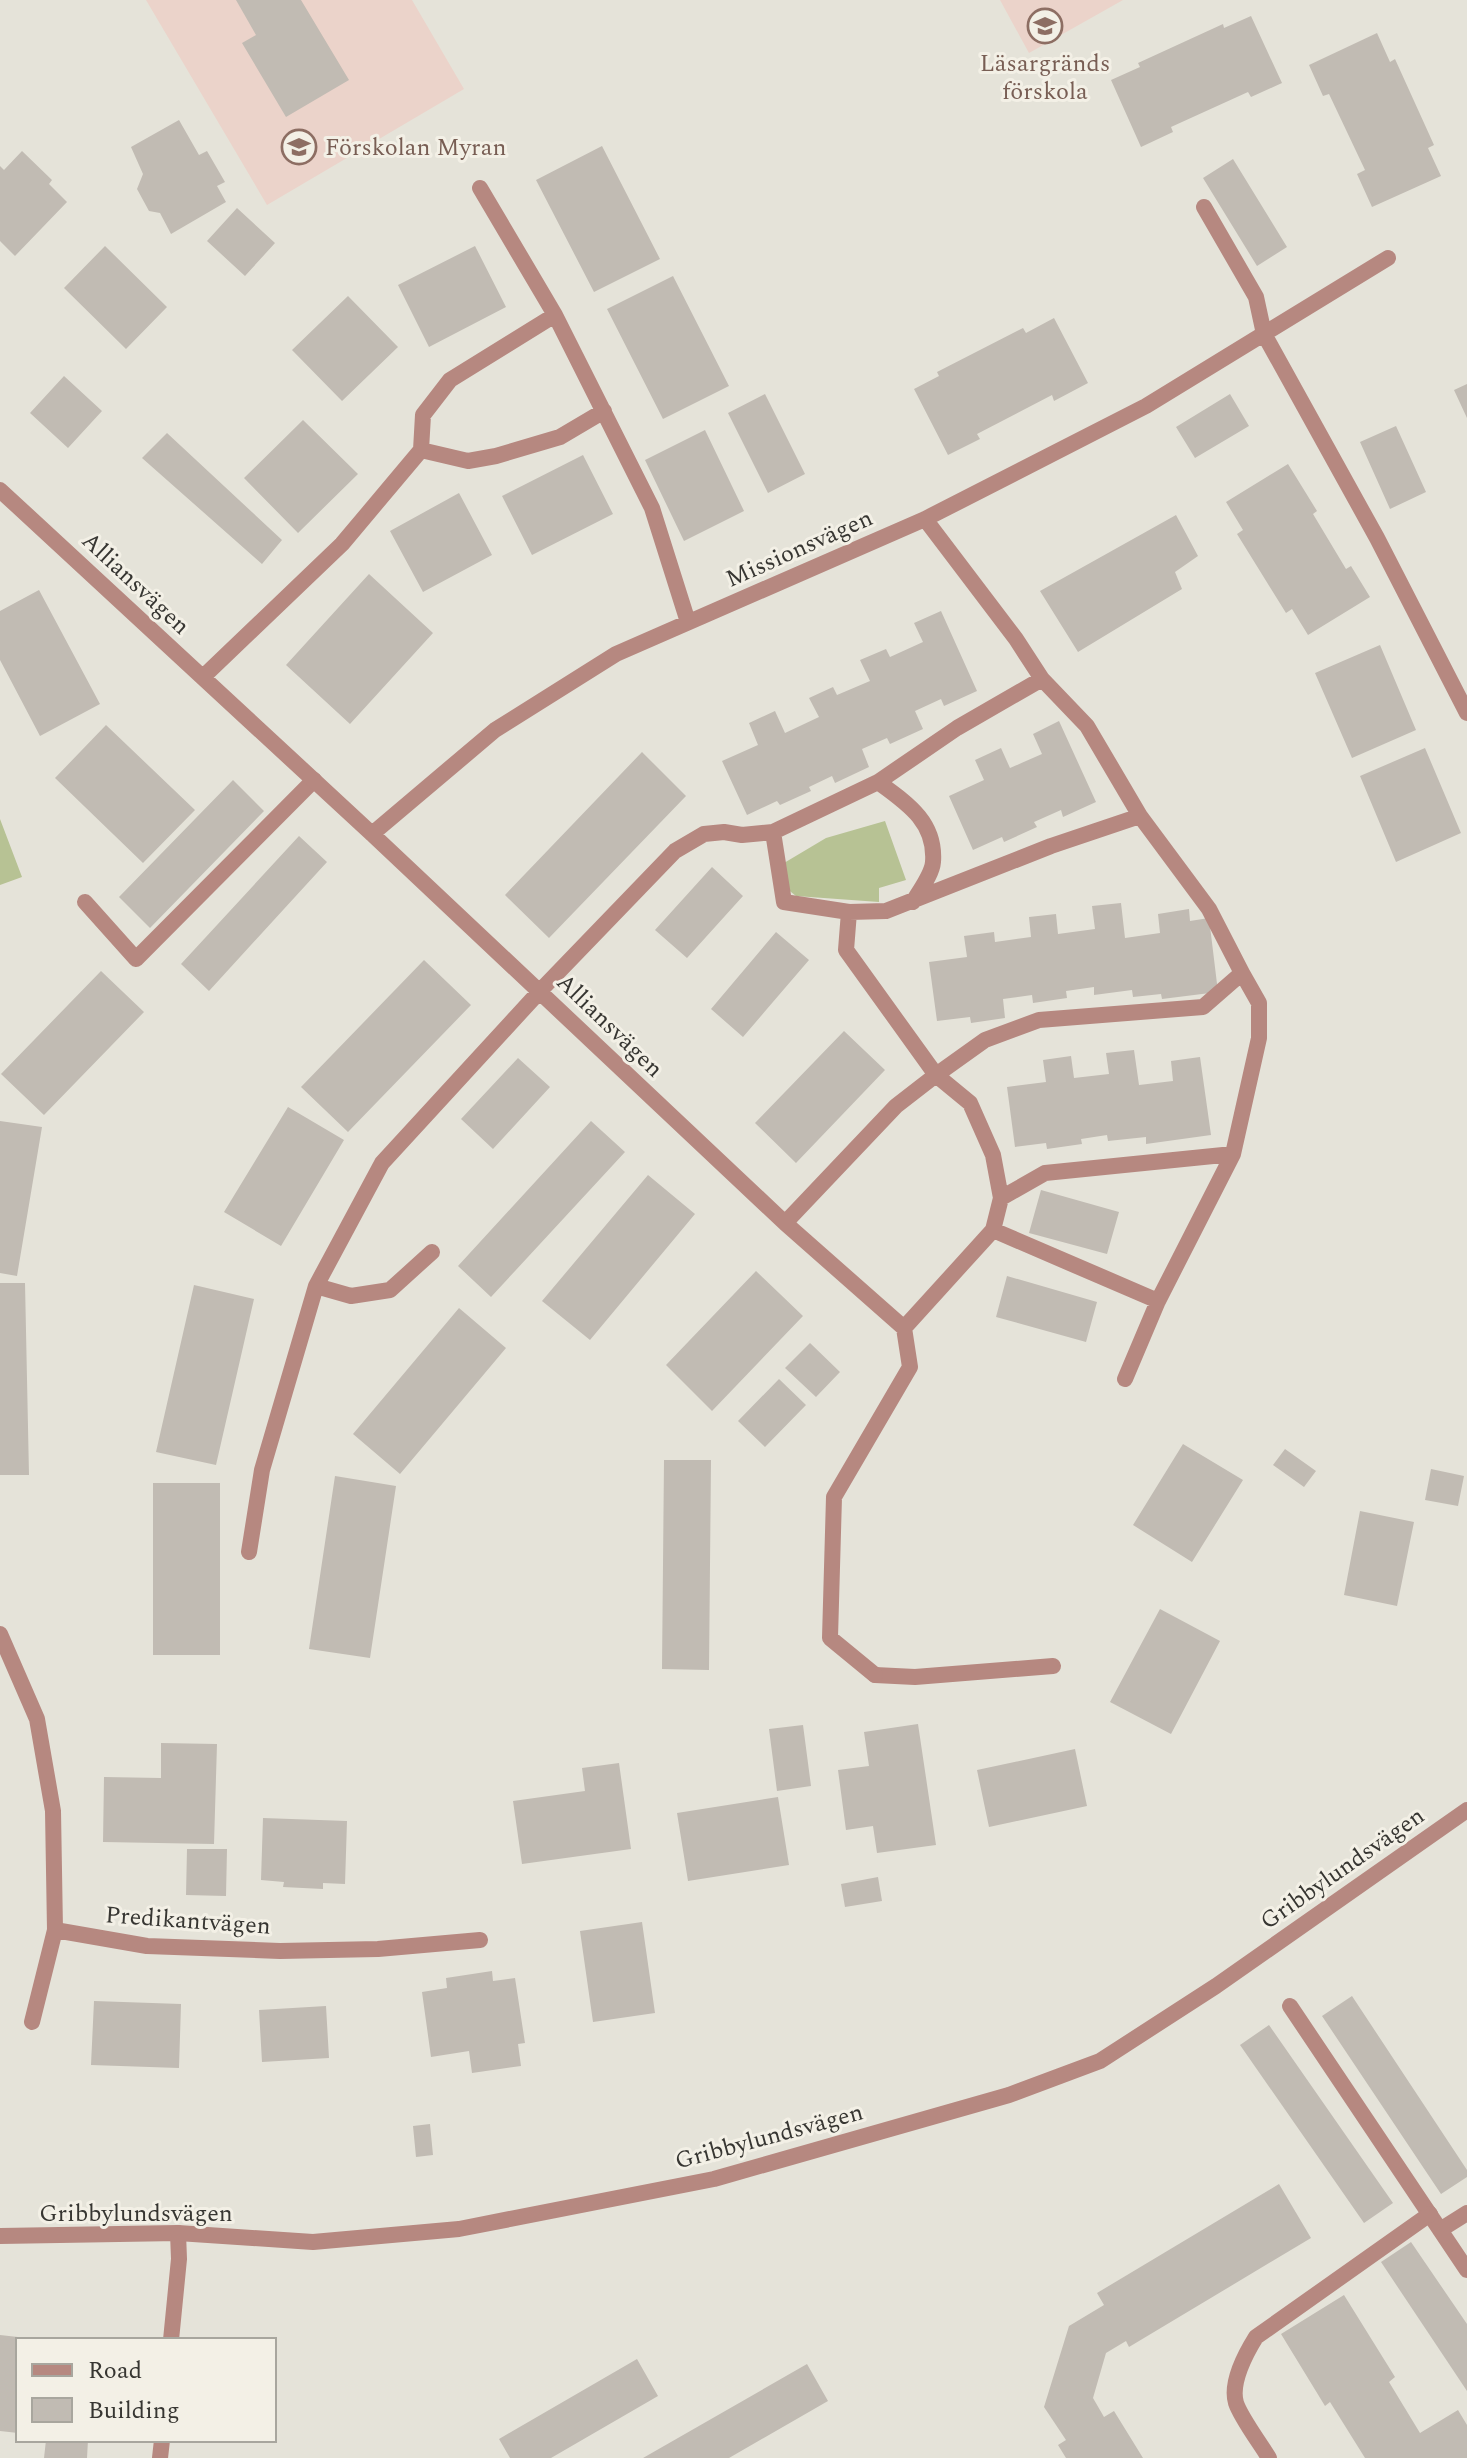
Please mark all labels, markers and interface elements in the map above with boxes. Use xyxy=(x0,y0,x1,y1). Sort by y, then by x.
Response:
school or university icon: Läsargränds förskola xyxy=(1026,7,1064,45)
place label: Läsargränds förskola xyxy=(980,46,1110,110)
school or university icon: Förskolan Myran xyxy=(280,128,318,166)
place label: Förskolan Myran xyxy=(325,130,507,166)
street label: Missionsvägen xyxy=(720,500,879,597)
street label: Alliansvägen xyxy=(73,524,198,644)
street label: Alliansvägen xyxy=(548,965,671,1086)
street label: Gribbylundsvägen xyxy=(1253,1799,1432,1939)
street label: Predikantvägen xyxy=(104,1897,272,1945)
street label: Gribbylundsvägen xyxy=(671,2095,867,2179)
street label: Gribbylundsvägen xyxy=(39,2196,233,2232)
legend xyxy=(16,2338,276,2442)
text: Road xyxy=(88,2353,142,2389)
text: Building xyxy=(88,2393,180,2429)

